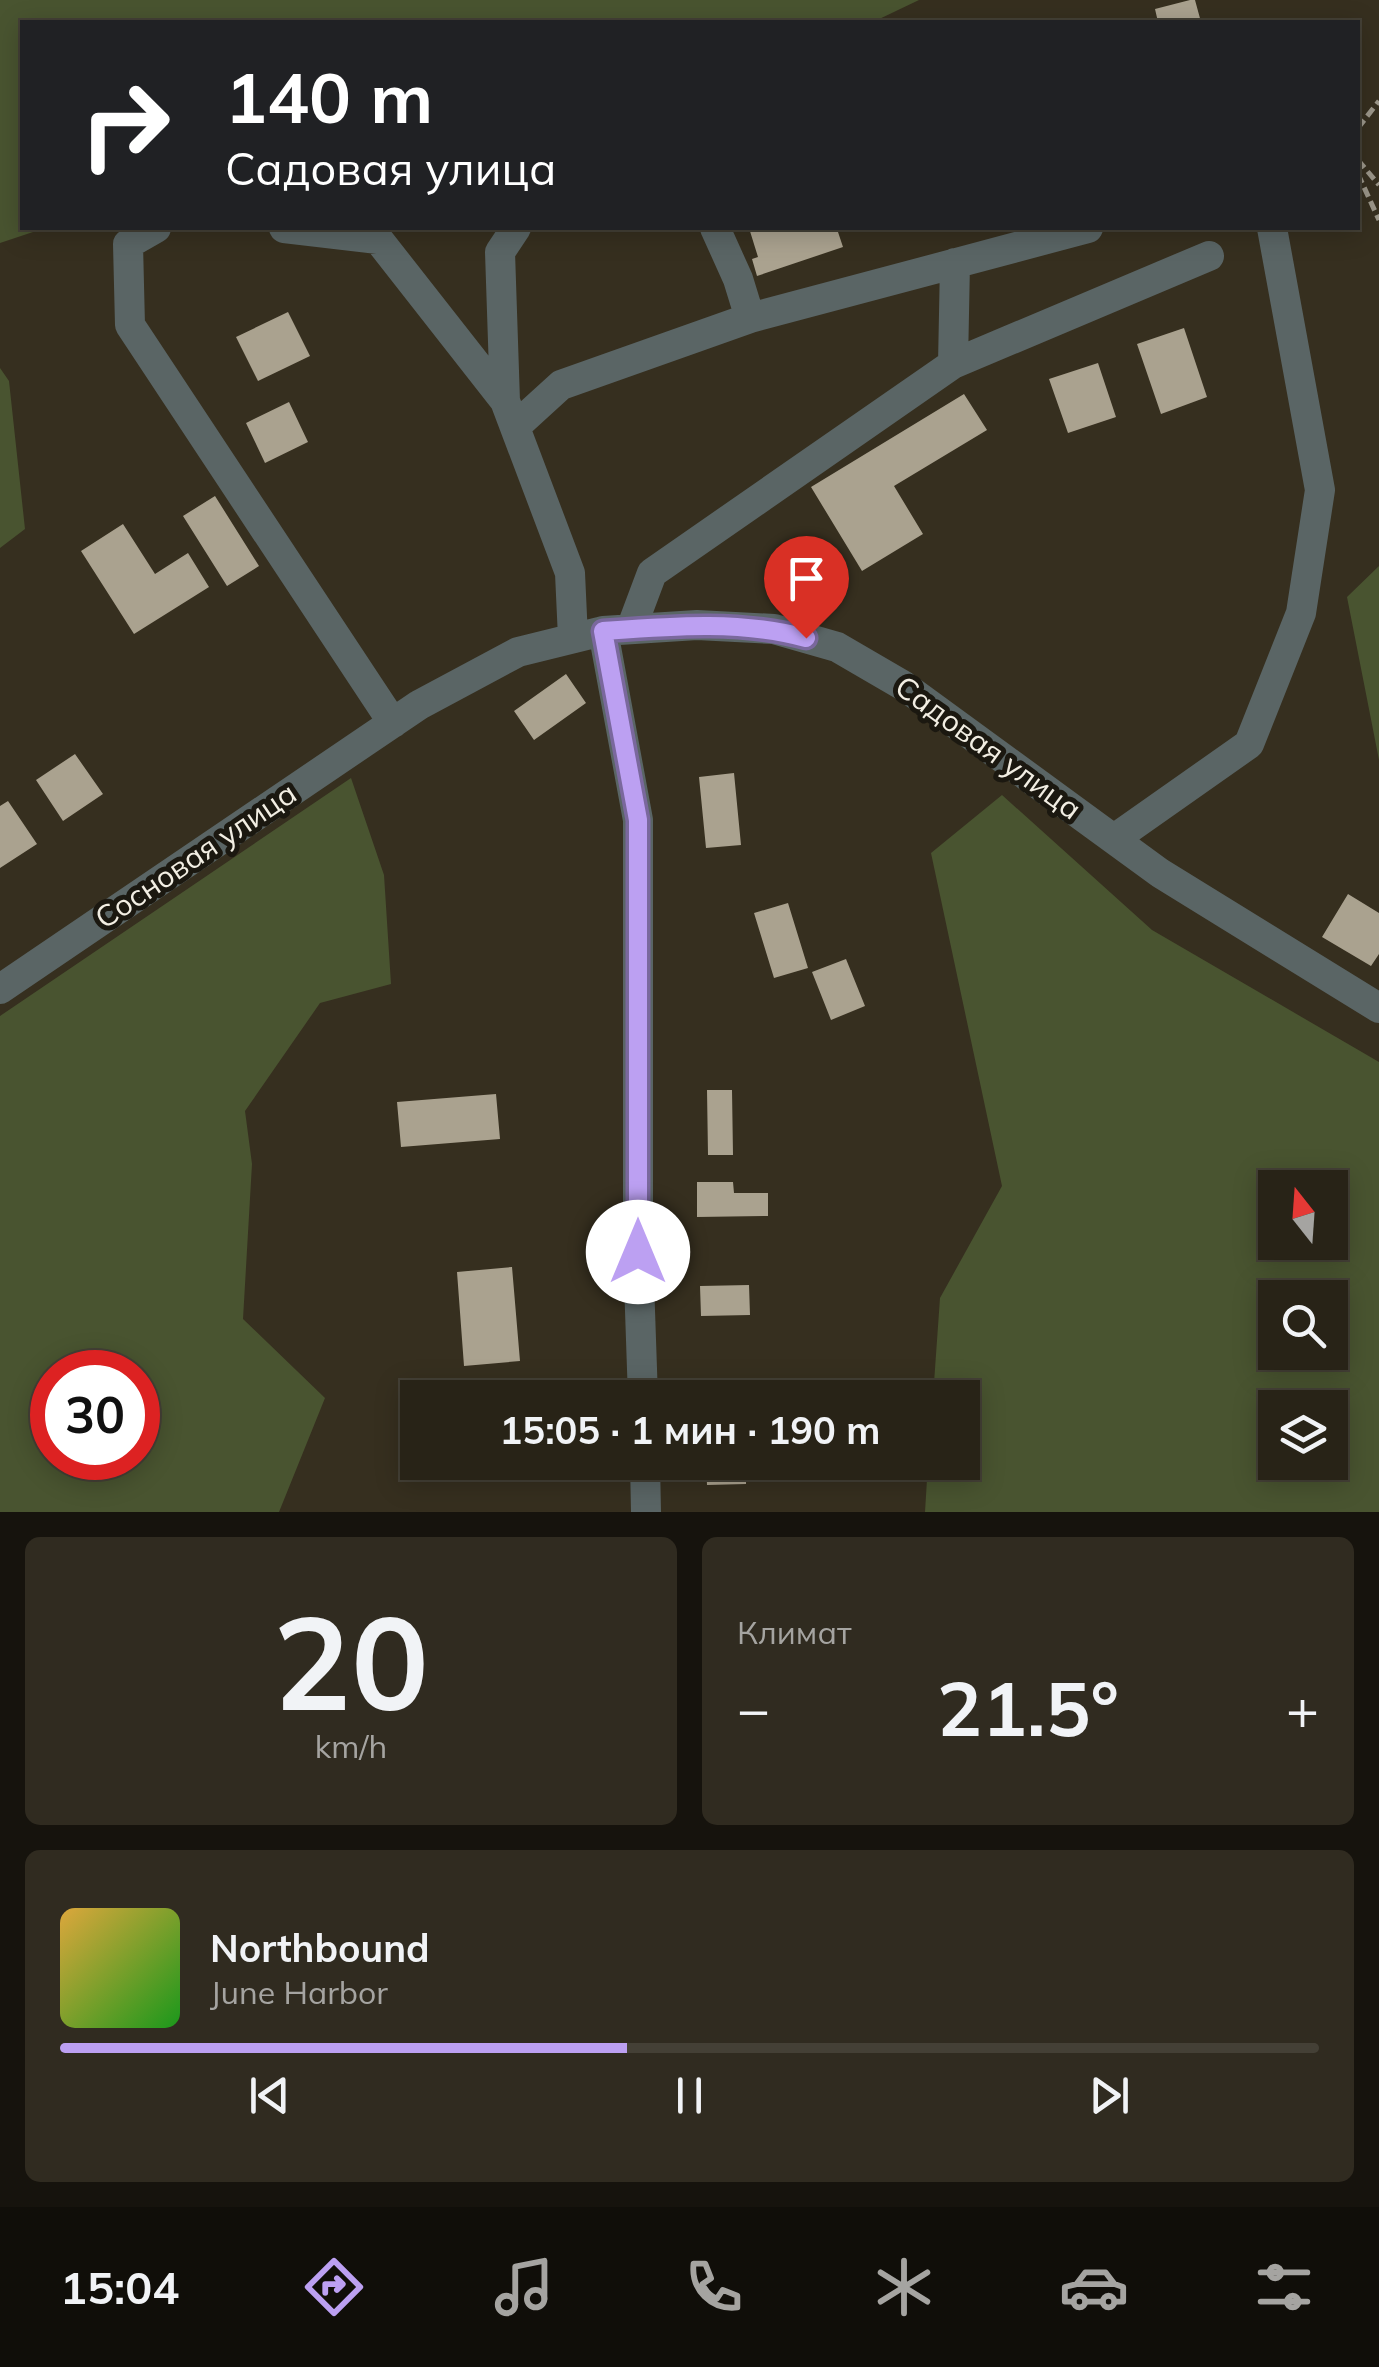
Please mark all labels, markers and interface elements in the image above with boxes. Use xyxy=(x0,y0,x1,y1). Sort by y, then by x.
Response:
text: 140 m xyxy=(225,53,433,141)
icon: right xyxy=(60,60,190,190)
text: Садовая улица xyxy=(225,140,556,196)
pin xyxy=(764,536,849,639)
icon: arrive xyxy=(779,551,834,606)
street label: Садовая улица xyxy=(888,667,1089,827)
street label: Сосновая улица xyxy=(87,774,303,937)
north arrow xyxy=(1258,1170,1348,1260)
map controls xyxy=(1258,1170,1348,1480)
position arrow xyxy=(586,1200,690,1304)
button: search xyxy=(1258,1280,1348,1370)
speed limit sign: 30 xyxy=(30,1350,160,1480)
button: layers xyxy=(1258,1390,1348,1480)
text: 15:05 · 1 мин · 190 m xyxy=(500,1406,880,1454)
text: 20 xyxy=(273,1579,429,1743)
text: Климат xyxy=(737,1612,851,1652)
text: 21.5° xyxy=(937,1661,1119,1755)
text: − xyxy=(737,1674,770,1743)
text: + xyxy=(1286,1674,1319,1743)
text: km/h xyxy=(315,1726,387,1766)
text: Northbound xyxy=(210,1924,430,1972)
text: June Harbor xyxy=(210,1972,388,2012)
icon: previous xyxy=(242,2068,297,2123)
icon: pause xyxy=(662,2068,717,2123)
icon: next xyxy=(1082,2068,1137,2123)
icon: directions xyxy=(299,2252,369,2322)
icon: music xyxy=(489,2252,559,2322)
icon: phone xyxy=(679,2252,749,2322)
icon: climate xyxy=(869,2252,939,2322)
icon: car xyxy=(1059,2252,1129,2322)
icon: filters xyxy=(1249,2252,1319,2322)
text: 15:04 xyxy=(60,2259,179,2315)

